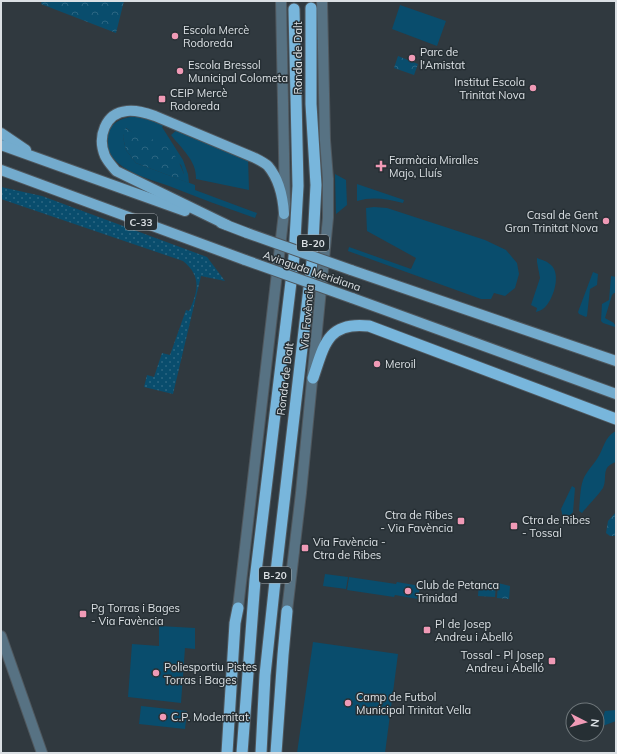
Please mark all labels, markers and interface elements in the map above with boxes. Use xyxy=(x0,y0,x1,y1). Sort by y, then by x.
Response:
street label: Ronda de Dalt xyxy=(291,21,305,95)
place label: Escola Mercè Rodoreda xyxy=(183,23,249,50)
marker: Escola Mercè Rodoreda xyxy=(170,31,180,41)
place label: Parc de l'Amistat xyxy=(420,45,465,72)
marker: Parc de l'Amistat xyxy=(407,53,417,63)
place label: Escola Bressol Municipal Colometa xyxy=(188,58,288,85)
marker: Escola Bressol Municipal Colometa xyxy=(175,66,185,76)
place label: Institut Escola Trinitat Nova xyxy=(454,75,525,102)
marker: Institut Escola Trinitat Nova xyxy=(528,83,538,93)
place label: CEIP Mercè Rodoreda xyxy=(170,86,228,113)
marker: CEIP Mercè Rodoreda xyxy=(157,94,167,104)
place label: Farmàcia Miralles Majo, Lluís xyxy=(389,153,479,180)
marker: Farmàcia Miralles Majo, Lluís xyxy=(376,161,386,171)
place label: Casal de Gent Gran Trinitat Nova xyxy=(505,208,598,235)
road number: C-33 xyxy=(125,214,157,230)
marker: Casal de Gent Gran Trinitat Nova xyxy=(601,216,611,226)
road number: B-20 xyxy=(297,235,329,251)
street label: Avinguda Meridiana xyxy=(261,248,363,294)
street label: Via Favència xyxy=(297,284,317,350)
street label: Ronda de Dalt xyxy=(274,342,296,416)
place label: Meroil xyxy=(385,357,416,371)
marker: Meroil xyxy=(372,359,382,369)
place label: Ctra de Ribes - Via Favència xyxy=(380,508,453,535)
place label: Ctra de Ribes - Tossal xyxy=(522,513,590,540)
marker: Ctra de Ribes - Via Favència xyxy=(456,516,466,526)
marker: Ctra de Ribes - Tossal xyxy=(509,521,519,531)
place label: Via Favència - Ctra de Ribes xyxy=(313,535,386,562)
marker: Via Favència - Ctra de Ribes xyxy=(300,543,310,553)
road number: B-20 xyxy=(259,567,291,583)
place label: Club de Petanca Trinidad xyxy=(416,578,499,605)
marker: Club de Petanca Trinidad xyxy=(403,586,413,596)
place label: Pg Torras i Bages - Via Favència xyxy=(91,601,180,628)
marker: Pg Torras i Bages - Via Favència xyxy=(78,609,88,619)
place label: Pl de Josep Andreu i Abelló xyxy=(435,617,513,644)
marker: Pl de Josep Andreu i Abelló xyxy=(422,625,432,635)
place label: Tossal - Pl Josep Andreu i Abelló xyxy=(461,648,544,675)
marker: Tossal - Pl Josep Andreu i Abelló xyxy=(547,656,557,666)
place label: Poliesportiu Pistes Torras i Bages xyxy=(164,660,257,687)
marker: Poliesportiu Pistes Torras i Bages xyxy=(151,668,161,678)
place label: Camp de Futbol Municipal Trinitat Vella xyxy=(356,690,471,717)
marker: Camp de Futbol Municipal Trinitat Vella xyxy=(343,698,353,708)
north arrow xyxy=(565,702,605,742)
place label: C.P. Modernitat xyxy=(171,710,249,724)
marker: C.P. Modernitat xyxy=(158,712,168,722)
text: N xyxy=(588,718,602,728)

